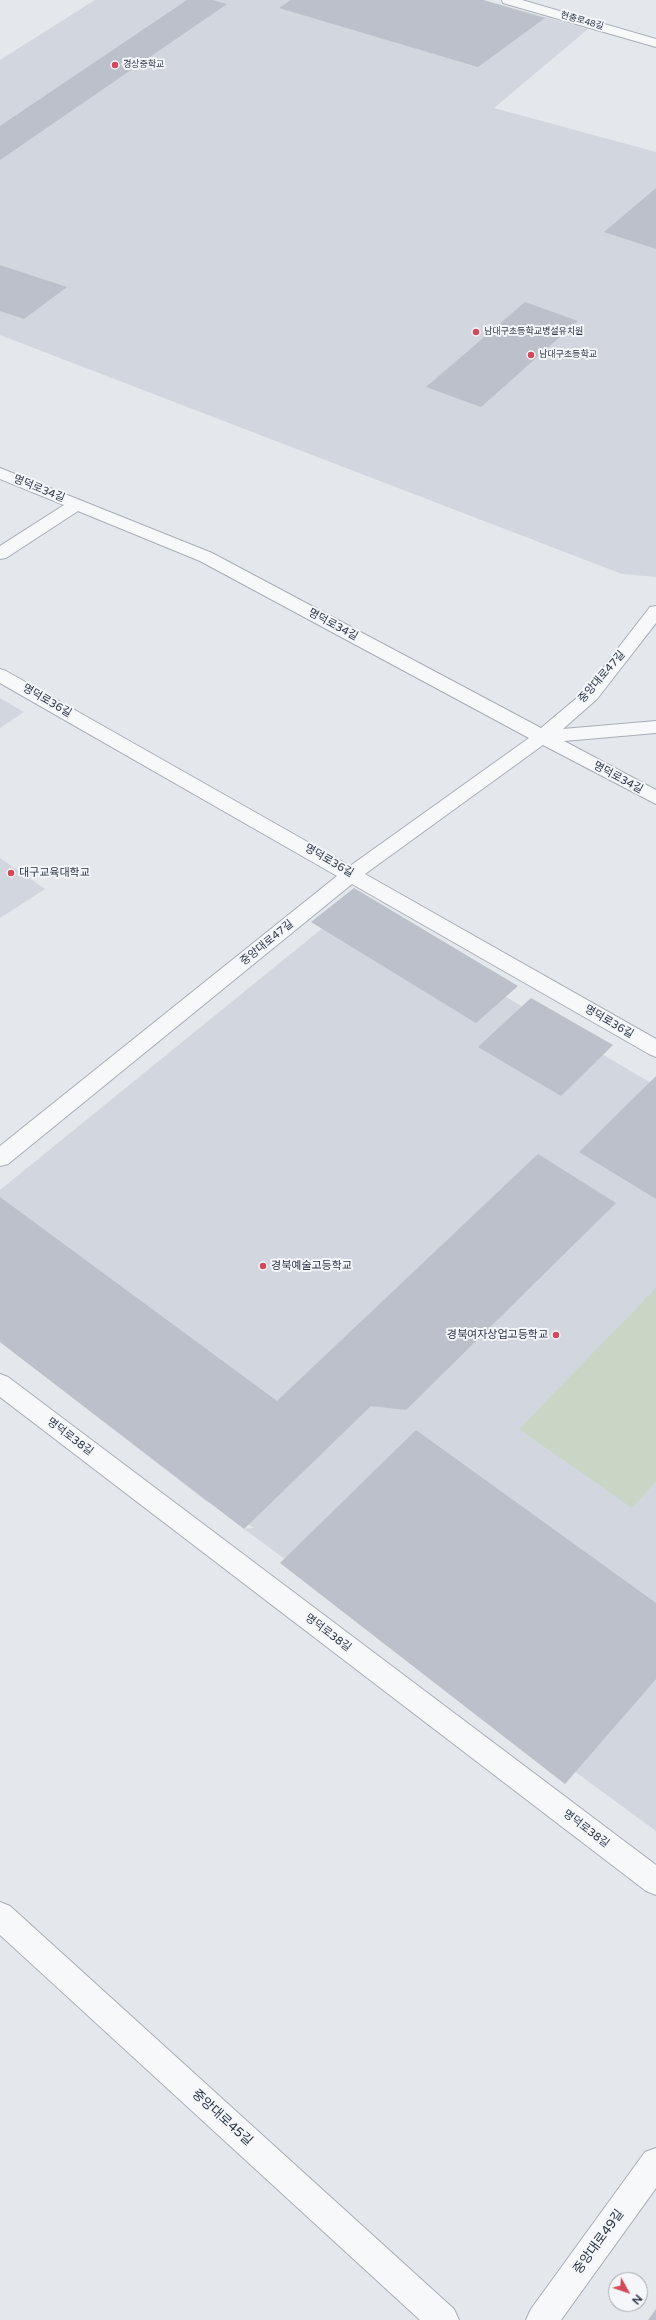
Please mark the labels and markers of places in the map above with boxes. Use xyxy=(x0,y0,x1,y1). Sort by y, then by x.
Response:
marker: 경상중학교 xyxy=(110,60,120,70)
place label: 경상중학교 xyxy=(123,60,164,70)
marker: 남대구초등학교병설유치원 xyxy=(471,327,481,337)
place label: 남대구초등학교병설유치원 xyxy=(484,327,583,337)
marker: 남대구초등학교 xyxy=(526,350,536,360)
place label: 남대구초등학교 xyxy=(539,350,597,360)
place label: 대구교육대학교 xyxy=(19,866,90,880)
marker: 대구교육대학교 xyxy=(6,868,16,878)
place label: 경북예술고등학교 xyxy=(271,1259,352,1273)
marker: 경북예술고등학교 xyxy=(258,1261,268,1271)
place label: 경북여자상업고등학교 xyxy=(447,1328,548,1342)
marker: 경북여자상업고등학교 xyxy=(551,1330,561,1340)

